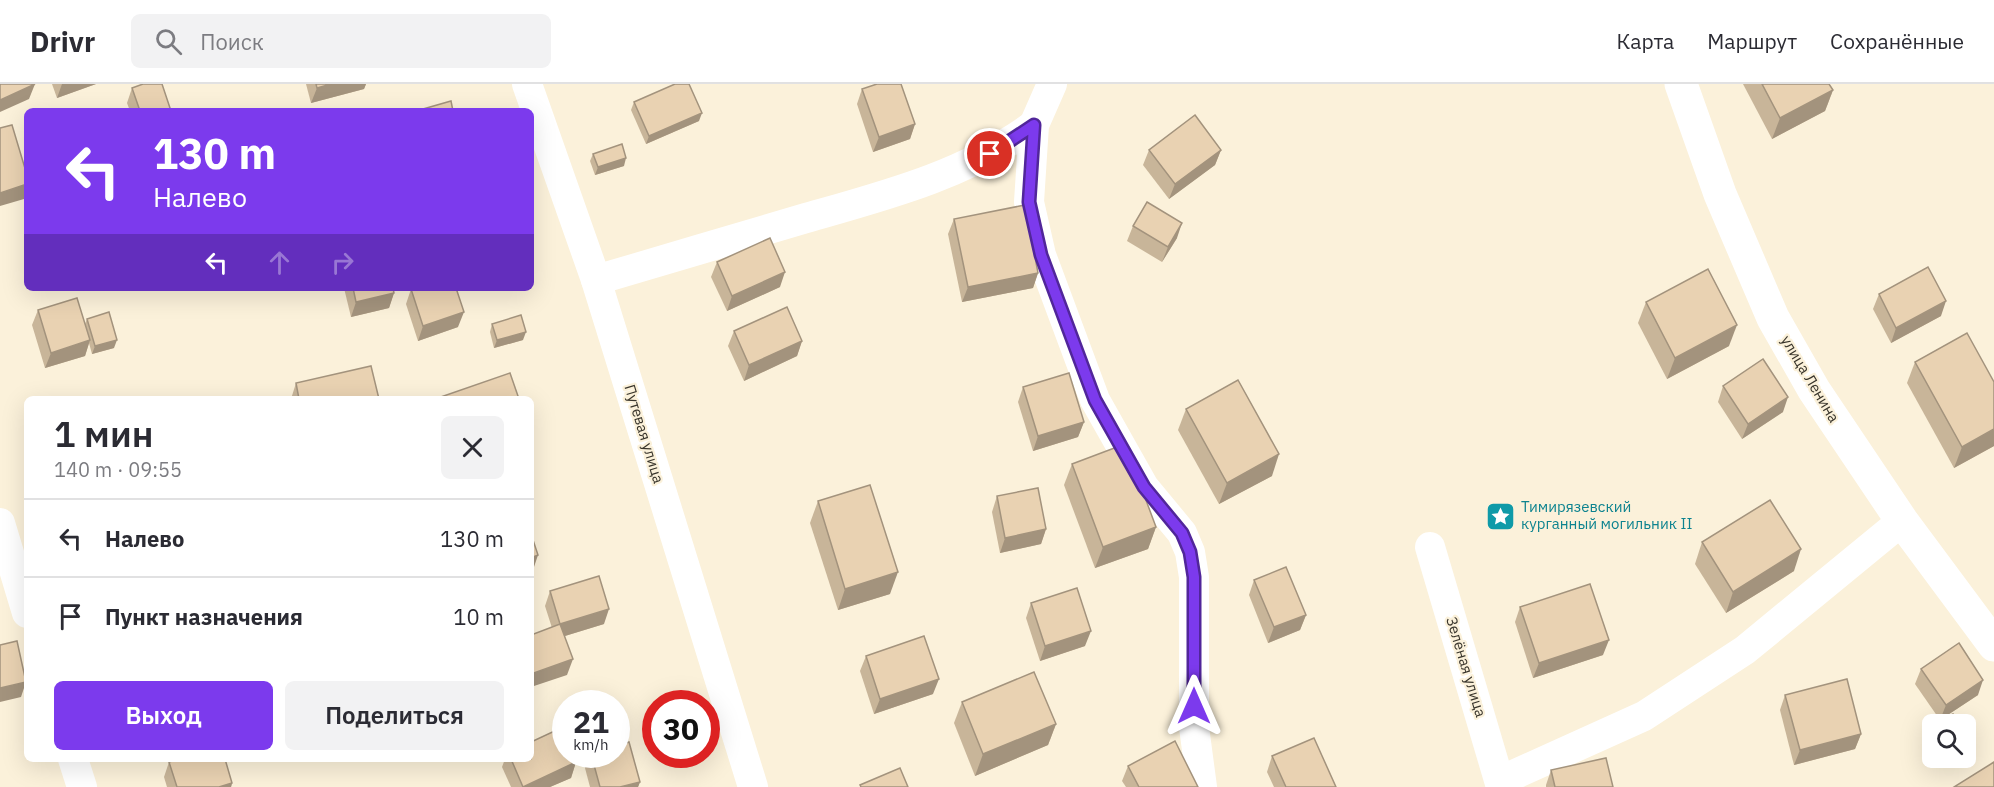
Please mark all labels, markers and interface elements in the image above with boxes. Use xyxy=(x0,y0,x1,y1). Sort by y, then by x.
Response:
search box xyxy=(131,14,551,68)
text: Drivr xyxy=(30,23,95,60)
icon: search xyxy=(152,25,185,58)
text: Поиск xyxy=(200,27,264,56)
text: Карта xyxy=(1616,27,1674,55)
text: Маршрут xyxy=(1707,27,1797,55)
text: Сохранённые xyxy=(1830,27,1964,55)
text: 130 m xyxy=(153,126,276,181)
pin xyxy=(964,128,1015,179)
icon: left xyxy=(54,132,132,210)
icon: arrive xyxy=(973,137,1006,170)
text: Налево xyxy=(153,179,247,214)
icon: left xyxy=(200,246,233,279)
icon: ahead xyxy=(263,246,296,279)
icon: right xyxy=(326,246,359,279)
street label: улица Ленина xyxy=(1777,332,1844,426)
street label: Путевая улица xyxy=(620,382,669,486)
text: 1 мин xyxy=(54,410,153,457)
button: close xyxy=(441,416,504,479)
text: 140 m · 09:55 xyxy=(54,456,182,483)
place label: Тимирязевский курганный могильник II xyxy=(1521,497,1693,533)
place icon: Тимирязевский курганный могильник II xyxy=(1484,500,1516,532)
icon: left xyxy=(54,522,87,555)
text: Налево xyxy=(105,524,184,553)
text: 130 m xyxy=(440,524,504,553)
icon: arrive xyxy=(54,600,87,633)
text: Пункт назначения xyxy=(105,602,303,631)
text: 10 m xyxy=(453,602,504,631)
street label: Зелёная улица xyxy=(1442,614,1491,719)
position arrow xyxy=(1162,674,1226,738)
button: Выход xyxy=(54,681,273,750)
button: Поделиться xyxy=(285,681,504,750)
speed limit sign: 30 xyxy=(642,690,720,768)
text: 21 xyxy=(573,702,609,741)
map controls xyxy=(1922,714,1976,768)
button: search xyxy=(1922,714,1976,768)
text: km/h xyxy=(573,735,609,754)

